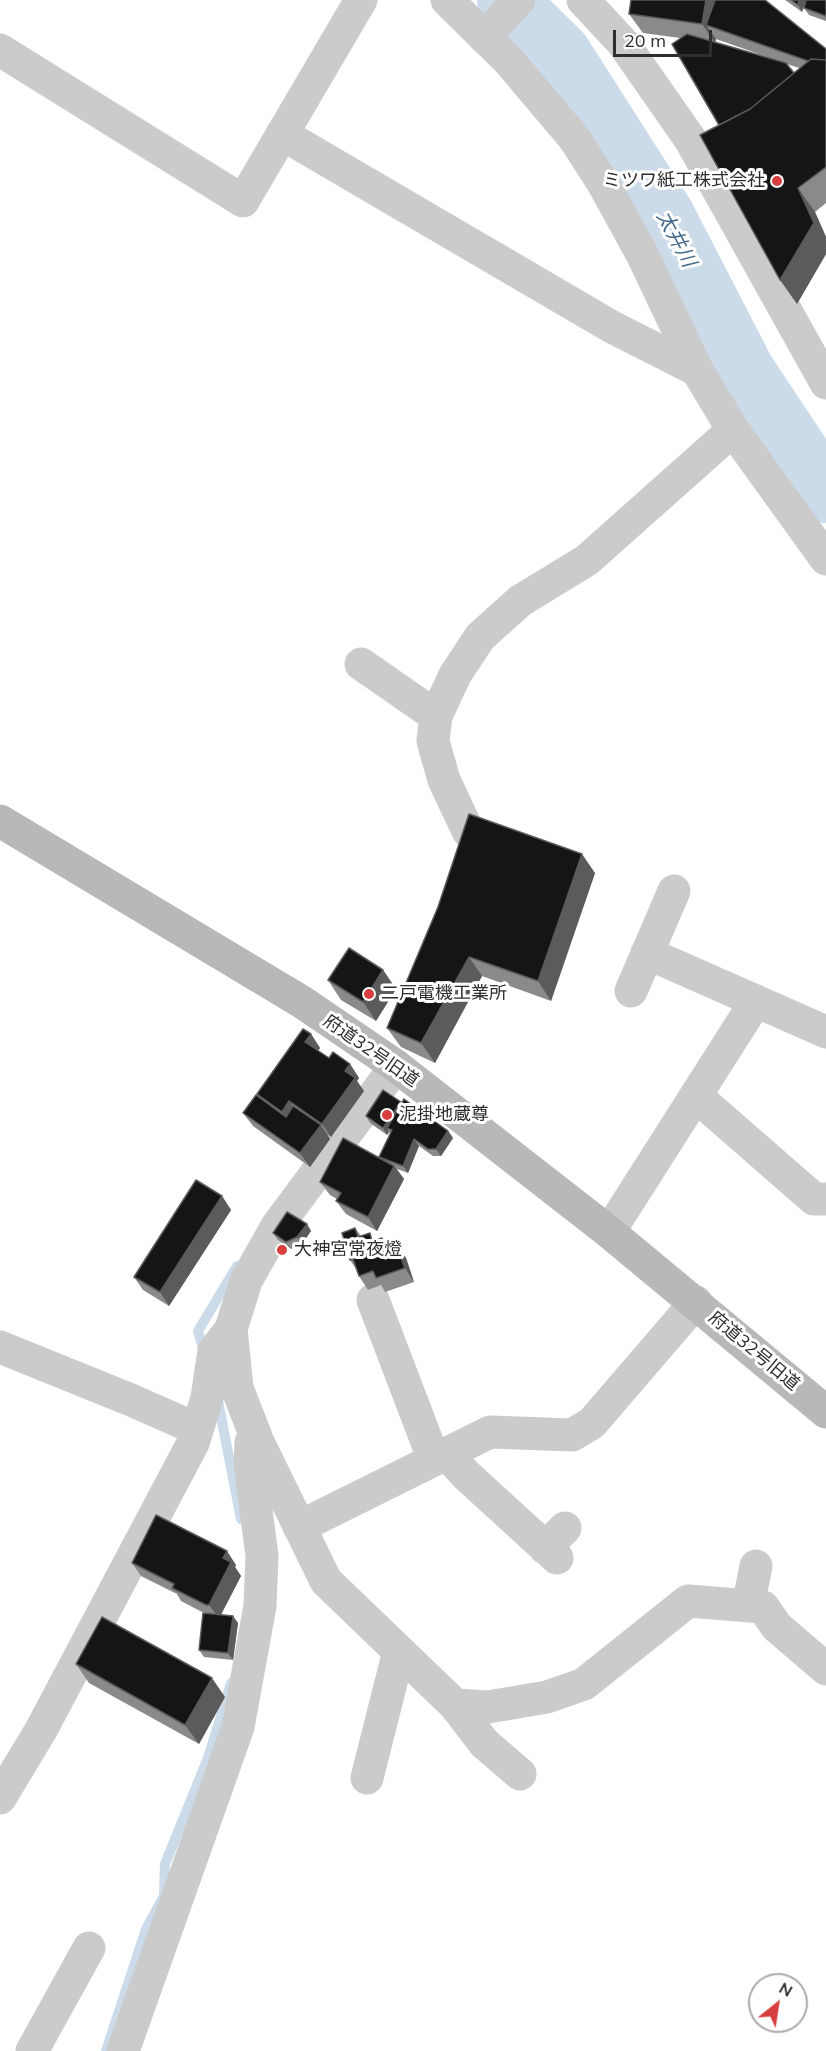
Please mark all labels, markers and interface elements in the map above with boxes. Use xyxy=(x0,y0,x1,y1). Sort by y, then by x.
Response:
scale bar xyxy=(616,18,715,56)
text: 20 m xyxy=(624,29,666,52)
place label: ミツワ紙工株式会社 xyxy=(603,170,765,192)
marker: ミツワ紙工株式会社 xyxy=(770,174,784,188)
water label: 太井川 xyxy=(651,207,701,271)
place label: 二戸電機工業所 xyxy=(381,983,507,1005)
marker: 二戸電機工業所 xyxy=(362,987,376,1001)
street label: 府道32号旧道 xyxy=(319,1010,423,1092)
place label: 泥掛地蔵尊 xyxy=(399,1104,489,1126)
marker: 泥掛地蔵尊 xyxy=(380,1108,394,1122)
place label: 大神宮常夜燈 xyxy=(294,1239,402,1261)
marker: 大神宮常夜燈 xyxy=(275,1243,289,1257)
street label: 府道32号旧道 xyxy=(704,1307,804,1395)
north arrow xyxy=(748,1973,808,2033)
text: N xyxy=(776,1977,796,2001)

